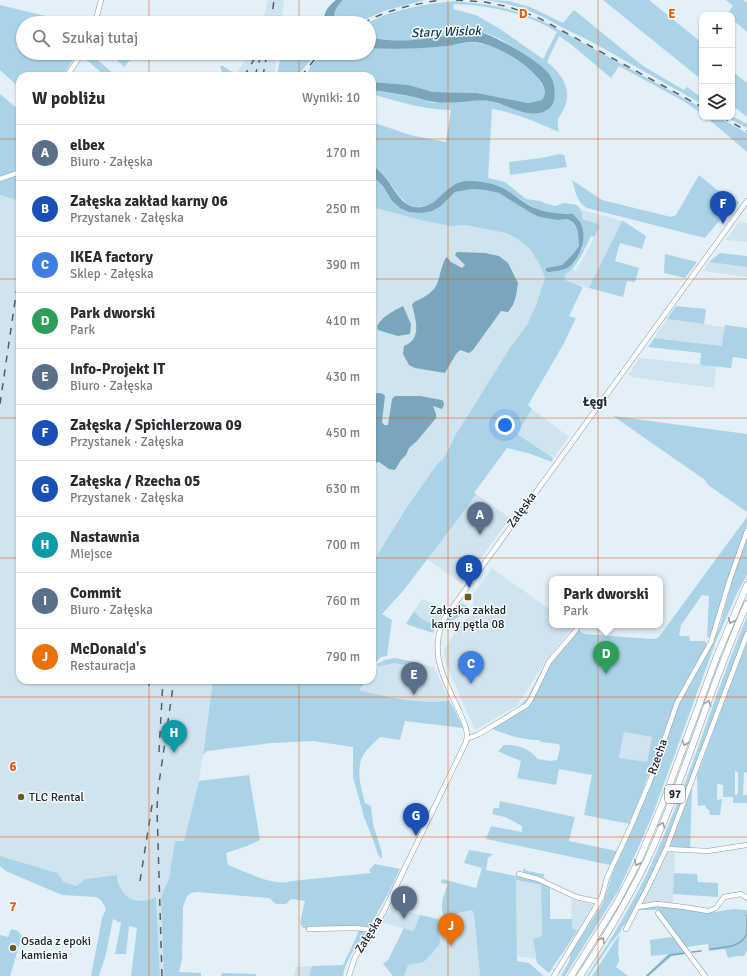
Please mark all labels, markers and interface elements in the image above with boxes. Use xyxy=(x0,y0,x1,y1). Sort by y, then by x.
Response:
text: D xyxy=(519,6,528,22)
text: E xyxy=(668,6,676,22)
map controls xyxy=(699,12,735,120)
button: + xyxy=(699,12,735,48)
search box xyxy=(16,16,376,60)
water label: Stary Wislok xyxy=(411,23,483,41)
icon: search xyxy=(30,27,52,49)
text: Szukaj tutaj xyxy=(62,29,138,47)
button: − xyxy=(699,48,735,84)
button: layers xyxy=(699,84,735,120)
text: W pobliżu xyxy=(32,88,105,109)
text: Wyniki: 10 xyxy=(302,90,360,106)
text: elbex xyxy=(70,136,105,154)
text: A xyxy=(41,145,49,161)
text: 170 m xyxy=(326,145,360,161)
text: Biuro · Załęska xyxy=(70,154,153,170)
pin: F xyxy=(710,191,736,224)
text: Załęska zakład karny 06 xyxy=(70,192,228,210)
text: B xyxy=(41,201,49,217)
text: 250 m xyxy=(326,201,360,217)
text: Przystanek · Załęska xyxy=(70,210,184,226)
text: IKEA factory xyxy=(70,248,153,266)
text: C xyxy=(41,257,49,273)
text: 390 m xyxy=(326,257,360,273)
text: Sklep · Załęska xyxy=(70,266,154,282)
text: Park dworski xyxy=(70,304,155,322)
text: D xyxy=(41,313,49,329)
text: 410 m xyxy=(326,313,360,329)
text: Park xyxy=(70,322,95,338)
text: Info-Projekt IT xyxy=(70,360,165,378)
text: E xyxy=(41,369,49,385)
text: 430 m xyxy=(326,369,360,385)
text: Biuro · Załęska xyxy=(70,378,153,394)
district label: Łęgi xyxy=(582,394,607,410)
your location xyxy=(495,415,515,435)
text: Załęska / Spichlerzowa 09 xyxy=(70,416,242,434)
text: F xyxy=(42,425,48,441)
text: 450 m xyxy=(326,425,360,441)
text: Przystanek · Załęska xyxy=(70,434,184,450)
text: Załęska / Rzecha 05 xyxy=(70,472,200,490)
text: G xyxy=(41,481,49,497)
text: 630 m xyxy=(326,481,360,497)
street label: Załęska xyxy=(504,489,540,531)
text: Przystanek · Załęska xyxy=(70,490,184,506)
pin: A xyxy=(467,502,493,535)
text: Nastawnia xyxy=(70,528,140,546)
text: H xyxy=(41,537,49,553)
text: 700 m xyxy=(326,537,360,553)
text: Miejsce xyxy=(70,546,112,562)
pin: B xyxy=(456,555,482,588)
popup xyxy=(549,576,663,628)
text: Commit xyxy=(70,584,121,602)
text: Park dworski xyxy=(563,585,649,603)
marker: Załęska zakład karny pętla 08 xyxy=(463,592,473,602)
text: I xyxy=(43,593,47,609)
text: 760 m xyxy=(326,593,360,609)
text: Biuro · Załęska xyxy=(70,602,153,618)
place label: Załęska zakład karny pętla 08 xyxy=(430,603,506,632)
text: Park xyxy=(563,603,588,619)
one-way arrow xyxy=(728,618,736,625)
text: McDonald's xyxy=(70,640,146,658)
pin: D xyxy=(593,641,619,674)
text: J xyxy=(42,649,48,665)
text: 790 m xyxy=(326,649,360,665)
pin: C xyxy=(458,651,484,684)
text: Restauracja xyxy=(70,658,136,674)
pin: E xyxy=(401,662,427,695)
one-way arrow xyxy=(703,700,711,707)
pin: H xyxy=(161,720,187,753)
street label: Rzecha xyxy=(645,737,671,777)
one-way arrow xyxy=(682,739,690,746)
text: 6 xyxy=(9,759,17,775)
road number: 97 xyxy=(665,785,685,803)
place label: TLC Rental xyxy=(29,790,85,805)
marker: TLC Rental xyxy=(16,792,26,802)
pin: G xyxy=(403,803,429,836)
one-way arrow xyxy=(658,822,666,829)
one-way arrow xyxy=(634,859,642,867)
pin: I xyxy=(391,886,417,919)
text: 7 xyxy=(9,899,17,915)
pin: J xyxy=(438,913,464,946)
street label: Załęska xyxy=(352,914,386,956)
place label: Osada z epoki kamienia xyxy=(21,934,91,963)
one-way arrow xyxy=(597,937,605,944)
marker: Osada z epoki kamienia xyxy=(8,943,18,953)

